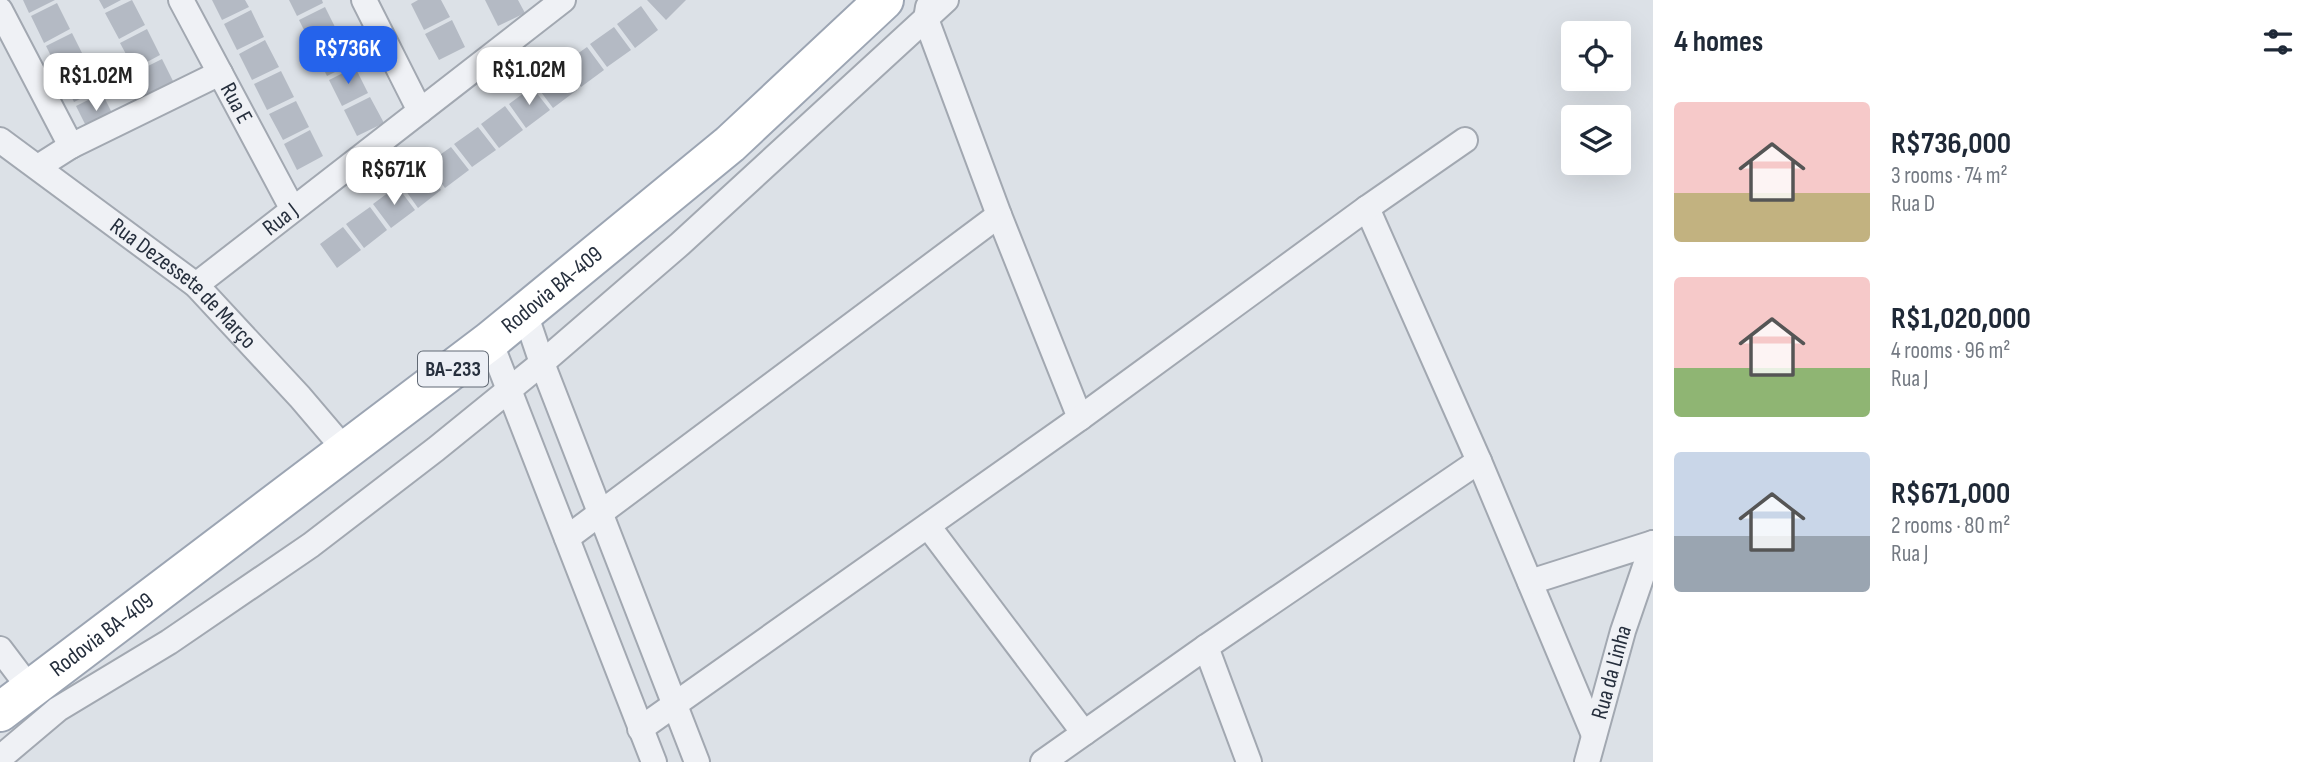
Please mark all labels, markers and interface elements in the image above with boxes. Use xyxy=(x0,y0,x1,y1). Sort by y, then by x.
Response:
map controls xyxy=(1561,21,1631,175)
button: locate xyxy=(1561,21,1631,91)
icon: filters xyxy=(2259,23,2297,61)
text: 4 homes xyxy=(1674,24,1763,60)
pin: R$736K xyxy=(291,27,405,86)
text: R$736K xyxy=(315,35,381,63)
pin: R$1.02M xyxy=(464,48,594,107)
pin: R$1.02M xyxy=(31,54,161,113)
text: R$1.02M xyxy=(493,56,565,84)
text: R$1.02M xyxy=(60,62,132,90)
street label: Rua E xyxy=(214,78,258,128)
button: layers xyxy=(1561,105,1631,175)
text: R$736,000 xyxy=(1891,126,2011,162)
icon: home xyxy=(1730,130,1814,214)
pin: R$671K xyxy=(337,148,451,207)
text: R$671K xyxy=(362,156,426,184)
text: 3 rooms · 74 m² xyxy=(1891,162,2008,190)
text: Rua D xyxy=(1891,190,1935,218)
street label: Rua J xyxy=(257,197,304,242)
street label: Rua Dezessete de Março xyxy=(104,212,262,355)
street label: Rodovia BA-409 xyxy=(496,240,608,340)
text: R$1,020,000 xyxy=(1891,301,2031,337)
icon: home xyxy=(1730,305,1814,389)
text: 4 rooms · 96 m² xyxy=(1891,337,2010,365)
road number: BA-233 xyxy=(418,352,488,386)
text: Rua J xyxy=(1891,365,1928,393)
text: R$671,000 xyxy=(1891,476,2010,512)
icon: home xyxy=(1730,480,1814,564)
text: 2 rooms · 80 m² xyxy=(1891,512,2010,540)
text: Rua J xyxy=(1891,540,1928,568)
street label: Rodovia BA-409 xyxy=(45,587,159,683)
street label: Rua da Linha xyxy=(1585,621,1638,722)

